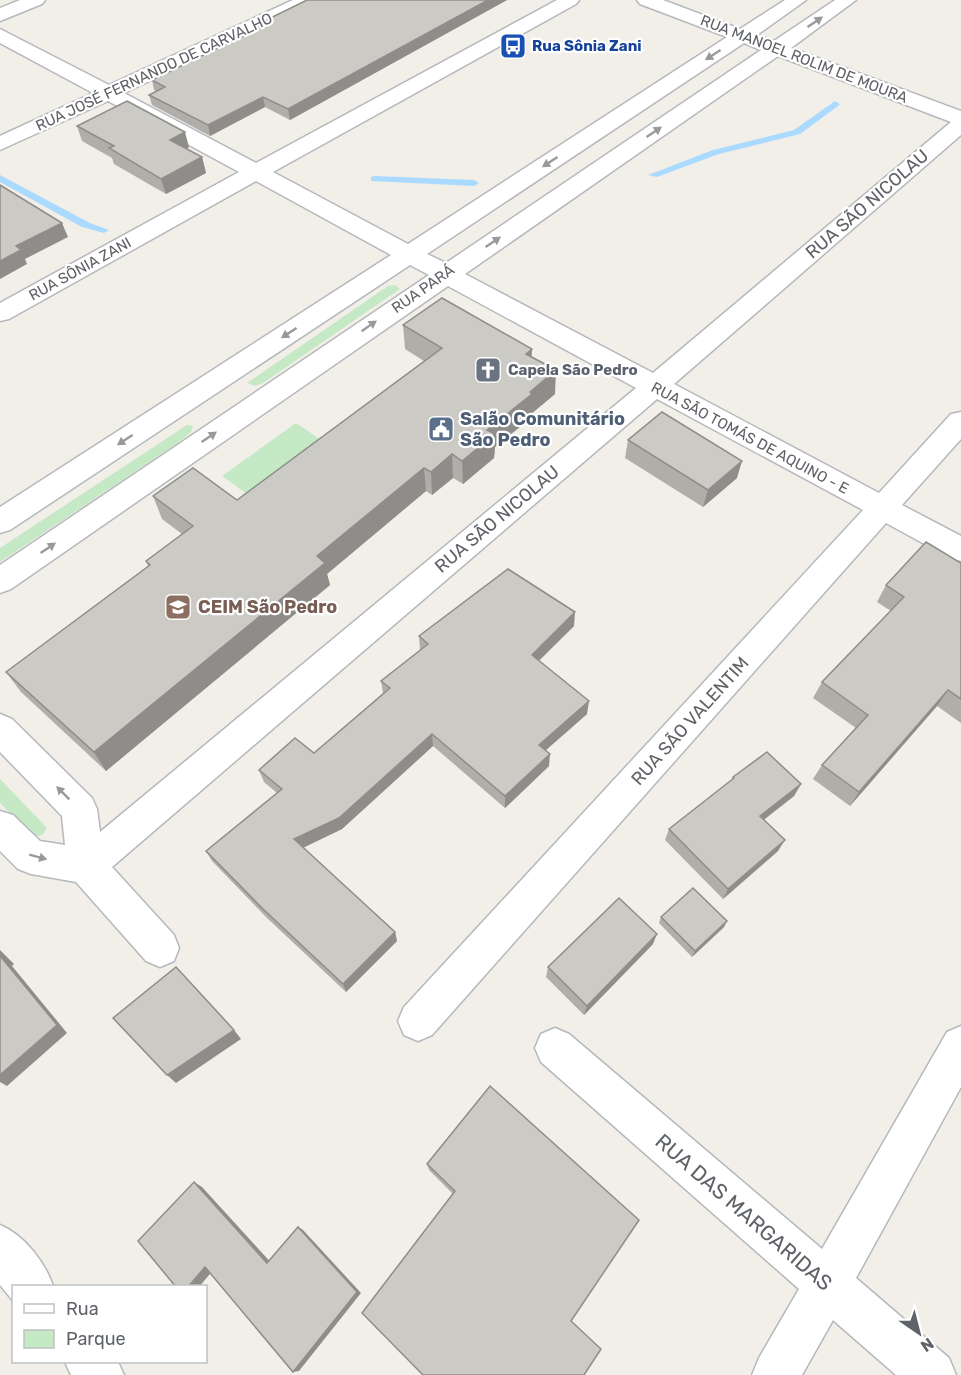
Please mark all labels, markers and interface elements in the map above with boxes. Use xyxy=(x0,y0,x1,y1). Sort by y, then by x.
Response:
street label: RUA JOSÉ FERNANDO DE CARVALHO xyxy=(33,9,275,135)
street label: RUA MANOEL ROLIM DE MOURA xyxy=(698,11,910,107)
one-way arrow xyxy=(807,17,823,28)
bus stop icon: Rua Sônia Zani xyxy=(498,31,528,61)
place label: Rua Sônia Zani xyxy=(532,37,642,55)
one-way arrow xyxy=(706,49,722,61)
one-way arrow xyxy=(646,127,662,138)
street label: RUA SÃO NICOLAU xyxy=(801,145,933,263)
one-way arrow xyxy=(542,156,558,167)
street label: RUA SÔNIA ZANI xyxy=(26,233,134,305)
one-way arrow xyxy=(484,236,501,247)
street label: RUA PARÁ xyxy=(388,261,458,317)
one-way arrow xyxy=(361,320,377,332)
one-way arrow xyxy=(281,327,297,339)
church icon: Capela São Pedro xyxy=(473,355,503,385)
place label: Capela São Pedro xyxy=(508,361,638,379)
street label: RUA SÃO TOMÁS DE AQUINO - E xyxy=(648,378,852,498)
place label: Salão Comunitário São Pedro xyxy=(460,408,625,451)
public building icon: Salão Comunitário São Pedro xyxy=(426,414,456,444)
one-way arrow xyxy=(201,432,217,443)
one-way arrow xyxy=(118,434,134,446)
street label: RUA SÃO NICOLAU xyxy=(430,461,564,577)
one-way arrow xyxy=(40,542,56,554)
school or university icon: CEIM São Pedro xyxy=(163,592,193,622)
place label: CEIM São Pedro xyxy=(198,596,337,618)
street label: RUA SÃO VALENTIM xyxy=(627,652,753,790)
one-way arrow xyxy=(57,787,71,801)
one-way arrow xyxy=(29,853,47,863)
street label: RUA DAS MARGARIDAS xyxy=(650,1128,838,1296)
legend xyxy=(12,1285,207,1363)
text: Rua xyxy=(66,1298,99,1320)
north arrow xyxy=(889,1303,949,1363)
text: Parque xyxy=(66,1328,126,1350)
text: N xyxy=(917,1334,937,1356)

